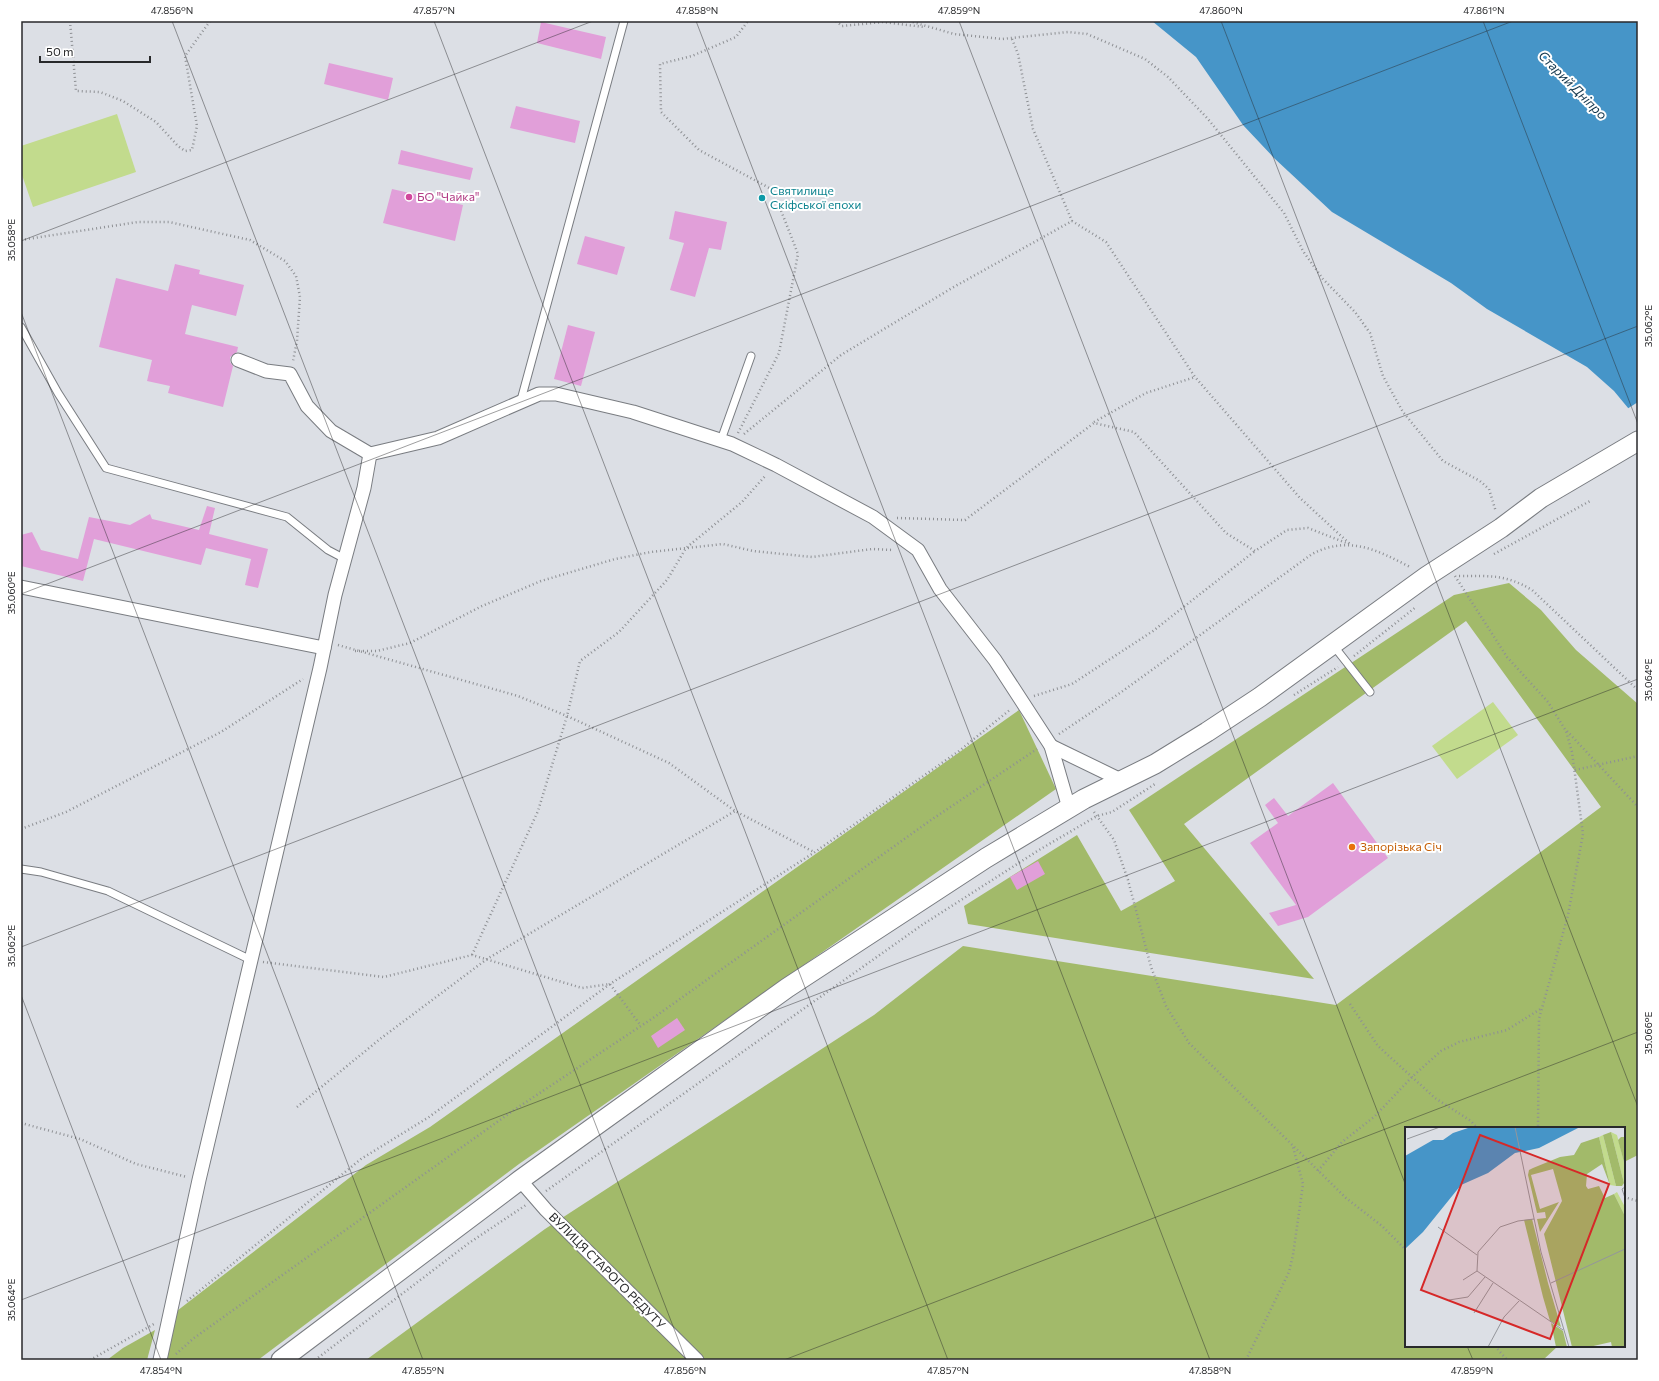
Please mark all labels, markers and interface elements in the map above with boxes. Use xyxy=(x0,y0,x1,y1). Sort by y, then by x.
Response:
text: 47.856°N xyxy=(151,4,193,16)
text: 47.857°N xyxy=(413,4,455,16)
text: 47.858°N xyxy=(676,4,718,16)
text: 47.859°N xyxy=(938,4,980,16)
text: 47.860°N xyxy=(1199,4,1243,16)
text: 47.861°N xyxy=(1463,4,1505,16)
scale bar xyxy=(40,38,150,64)
text: 50 m xyxy=(46,44,74,58)
water label: Старий Дніпро xyxy=(1535,47,1611,123)
place label: Святилище Скіфської епохи xyxy=(770,183,861,211)
place label: БО "Чайка" xyxy=(417,189,479,203)
marker: БО "Чайка" xyxy=(404,192,414,202)
marker: Святилище Скіфської епохи xyxy=(757,193,767,203)
text: 35.058°E xyxy=(5,219,17,261)
text: 35.062°E xyxy=(1642,305,1654,347)
text: 35.060°E xyxy=(5,571,17,615)
text: 35.064°E xyxy=(1642,659,1654,701)
place label: Запорізька Січ xyxy=(1360,839,1442,853)
marker: Запорізька Січ xyxy=(1347,842,1357,852)
text: 35.062°E xyxy=(5,925,17,967)
text: 35.066°E xyxy=(1642,1012,1654,1054)
inset map xyxy=(1405,1127,1625,1347)
street label: ВУЛИЦЯ СТАРОГО РЕДУТУ xyxy=(547,1209,669,1331)
text: 35.064°E xyxy=(5,1279,17,1321)
text: 47.854°N xyxy=(140,1364,182,1376)
text: 47.855°N xyxy=(402,1364,444,1376)
text: 47.856°N xyxy=(664,1364,706,1376)
text: 47.857°N xyxy=(927,1364,969,1376)
text: 47.858°N xyxy=(1189,1364,1231,1376)
text: 47.859°N xyxy=(1451,1364,1493,1376)

